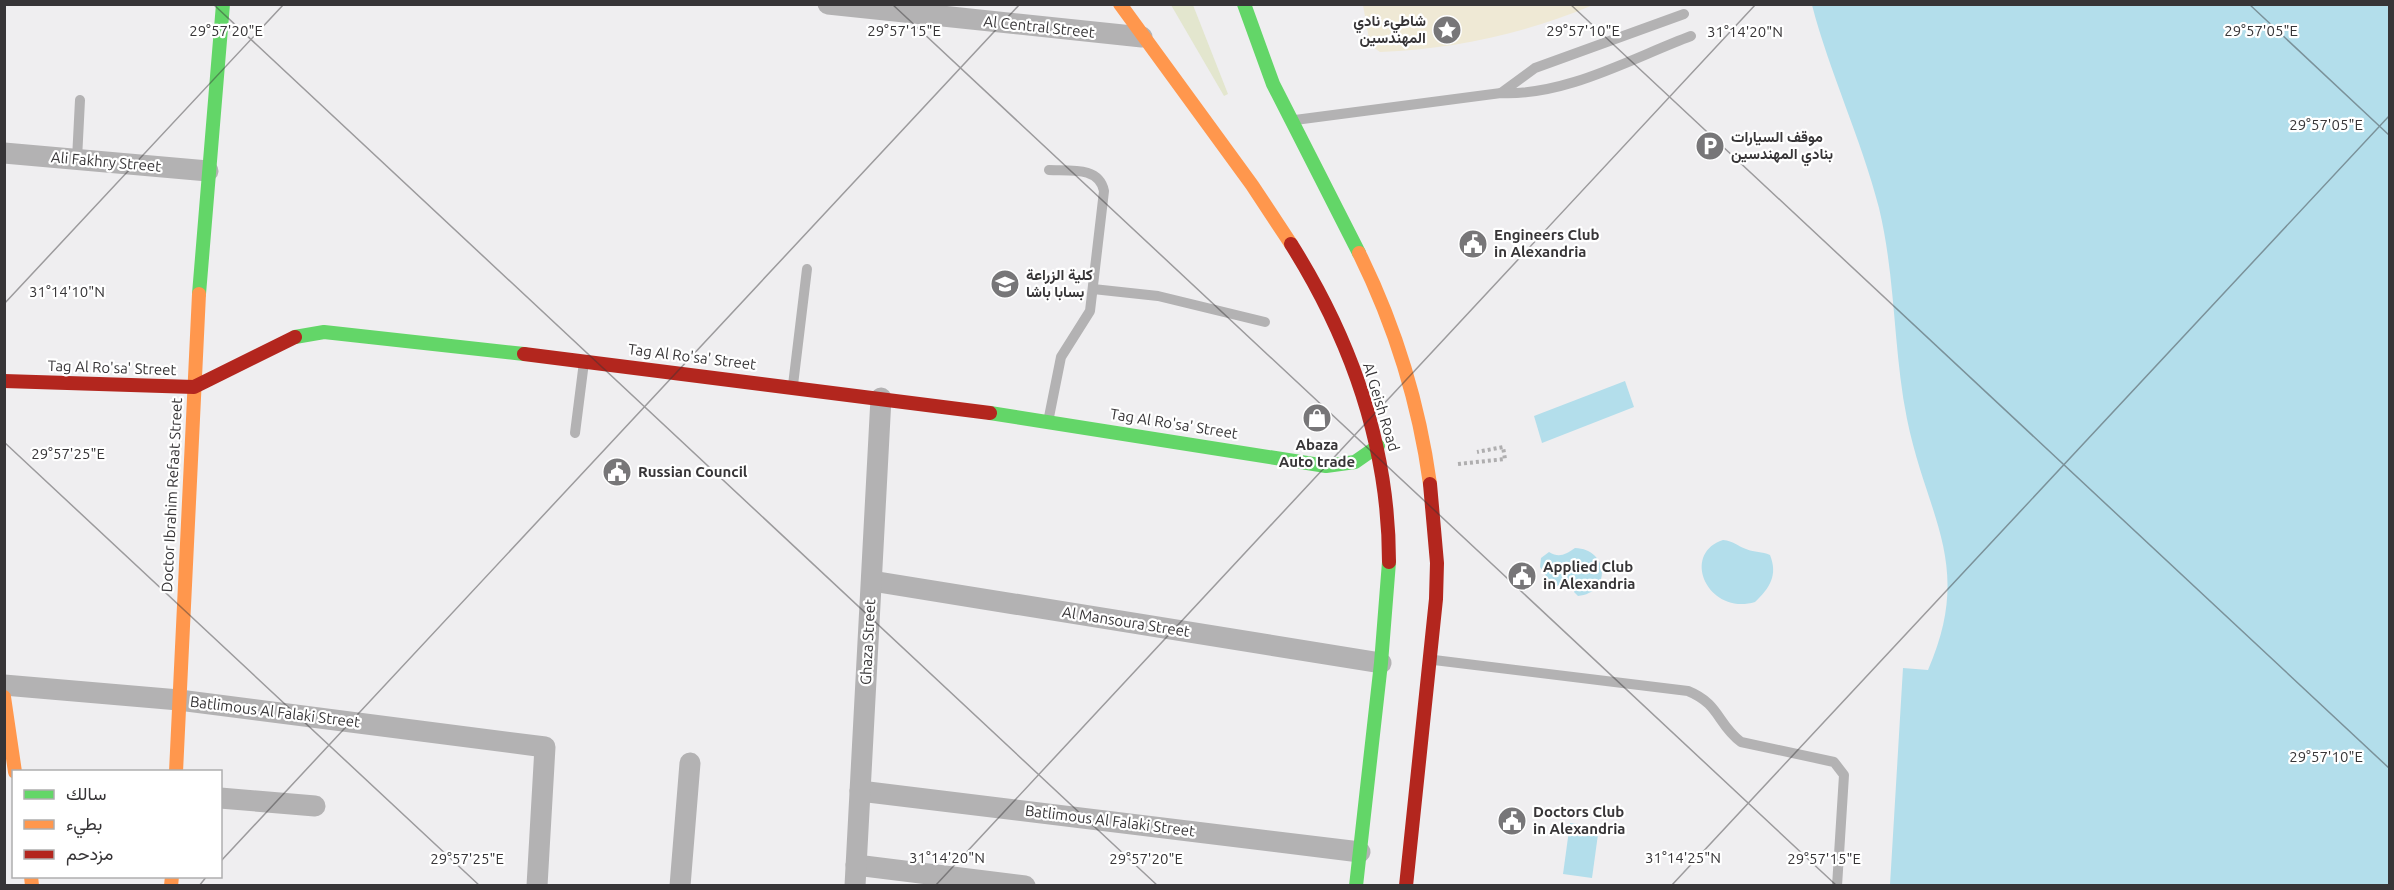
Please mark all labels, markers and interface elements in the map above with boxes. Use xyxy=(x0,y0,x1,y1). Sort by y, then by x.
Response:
street label: Al Central Street xyxy=(983,12,1096,41)
place label: شاطيء نادي المهندسين xyxy=(1353,12,1426,47)
place icon: شاطيء نادي المهندسين xyxy=(1431,14,1463,46)
text: 29°57'20"E xyxy=(189,22,263,39)
text: 29°57'15"E xyxy=(867,22,941,39)
text: 29°57'10"E xyxy=(1546,22,1620,39)
text: 29°57'05"E xyxy=(2224,22,2298,39)
text: 31°14'20"N xyxy=(1707,23,1783,40)
text: 29°57'05"E xyxy=(2289,116,2363,133)
place label: موقف السيارات بنادي المهندسين xyxy=(1731,128,1833,167)
parking icon: موقف السيارات بنادي المهندسين xyxy=(1694,130,1726,162)
street label: Ali Fakhry Street xyxy=(50,148,162,175)
place label: Engineers Club in Alexandria xyxy=(1494,226,1599,260)
public building icon: Engineers Club in Alexandria xyxy=(1457,228,1489,260)
place label: كلية الزراعة بسابا باشا xyxy=(1026,266,1093,301)
school or university icon: كلية الزراعة بسابا باشا xyxy=(989,268,1021,300)
text: 31°14'10"N xyxy=(29,283,105,300)
street label: Tag Al Ro'sa' Street xyxy=(627,340,757,373)
street label: Tag Al Ro'sa' Street xyxy=(47,357,177,378)
street label: Al Geish Road xyxy=(1360,360,1403,453)
street label: Doctor Ibrahim Refaat Street xyxy=(158,397,185,593)
shop icon: Abaza Auto trade xyxy=(1301,402,1333,434)
street label: Tag Al Ro'sa' Street xyxy=(1109,405,1239,442)
place label: Abaza Auto trade xyxy=(1279,436,1355,470)
text: 29°57'25"E xyxy=(31,445,105,462)
public building icon: Russian Council xyxy=(601,456,633,488)
place label: Russian Council xyxy=(638,463,748,480)
place label: Applied Club in Alexandria xyxy=(1543,558,1635,592)
public building icon: Applied Club in Alexandria xyxy=(1506,560,1538,592)
street label: Ghaza Street xyxy=(857,598,878,685)
street label: Al Mansoura Street xyxy=(1061,603,1191,640)
street label: Batlimous Al Falaki Street xyxy=(189,693,361,730)
text: 29°57'10"E xyxy=(2289,748,2363,765)
legend xyxy=(12,770,222,878)
text: سالك xyxy=(66,783,106,803)
street label: Batlimous Al Falaki Street xyxy=(1024,802,1196,839)
place label: Doctors Club in Alexandria xyxy=(1533,803,1625,837)
public building icon: Doctors Club in Alexandria xyxy=(1496,805,1528,837)
text: بطيء xyxy=(66,813,102,839)
text: مزدحم xyxy=(66,843,113,866)
text: 31°14'20"N xyxy=(909,849,985,866)
text: 31°14'25"N xyxy=(1645,849,1721,866)
text: 29°57'25"E xyxy=(430,850,504,867)
text: 29°57'20"E xyxy=(1109,850,1183,867)
text: 29°57'15"E xyxy=(1787,850,1861,867)

